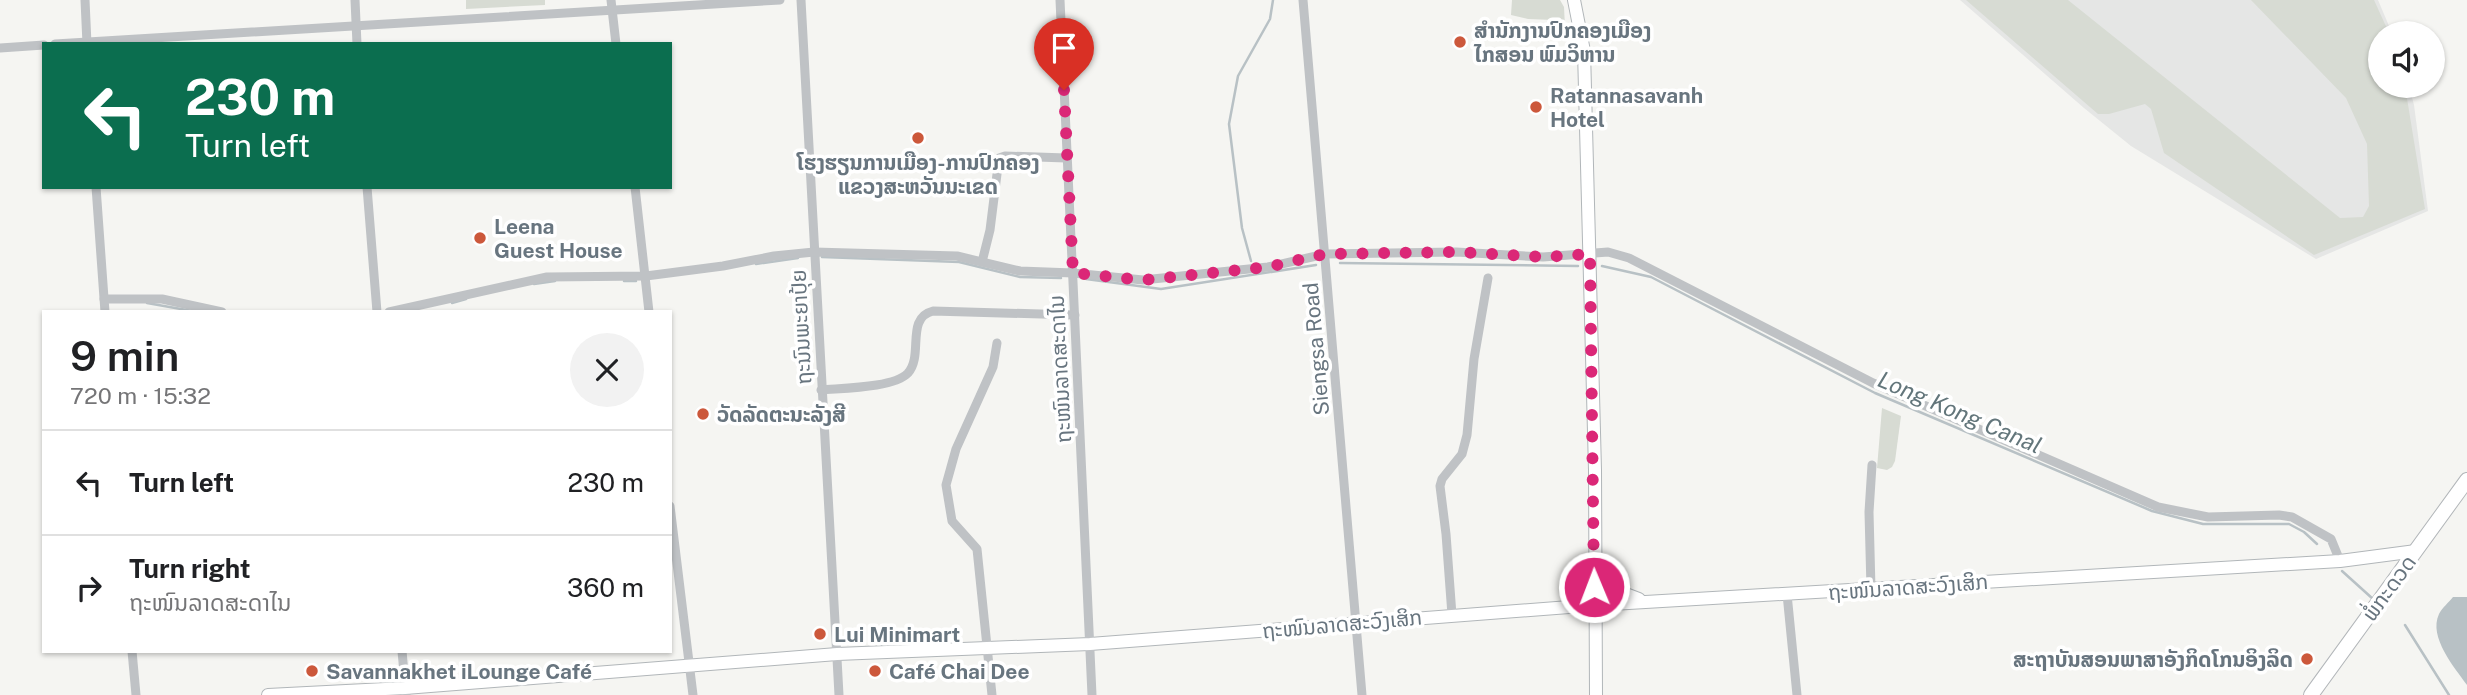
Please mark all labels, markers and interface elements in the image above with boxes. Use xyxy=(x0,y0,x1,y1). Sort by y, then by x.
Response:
pin xyxy=(1034,18,1094,90)
place label: ສຳນັກງານປົກຄອງເມືອງ ໄກສອນ ພົມວິຫານ xyxy=(1473,18,1651,67)
map controls xyxy=(2368,21,2445,98)
button: sound xyxy=(2368,21,2445,98)
icon: arrive xyxy=(1045,29,1083,67)
marker: ສຳນັກງານປົກຄອງເມືອງ ໄກສອນ ພົມວິຫານ xyxy=(1452,34,1468,50)
text: 230 m xyxy=(185,68,335,126)
icon: left xyxy=(70,70,161,161)
place label: Ratannasavanh Hotel xyxy=(1550,83,1703,132)
marker: Ratannasavanh Hotel xyxy=(1528,99,1544,115)
text: Turn left xyxy=(185,127,310,164)
marker: ໂຮງຮຽນການເມືອງ-ການປົກຄອງ ແຂວງສະຫວັນນະເຂດ xyxy=(910,130,926,146)
place label: ໂຮງຮຽນການເມືອງ-ການປົກຄອງ ແຂວງສະຫວັນນະເຂດ xyxy=(796,150,1039,199)
place label: Leena Guest House xyxy=(494,214,623,263)
marker: Leena Guest House xyxy=(472,230,488,246)
street label: ຖະນົນພະຍາປຸ້ຍ xyxy=(785,269,818,385)
street label: Siengsa Road xyxy=(1298,282,1334,416)
street label: ຖະໜົນລາດສະດາໄນ xyxy=(1044,294,1076,444)
text: 9 min xyxy=(70,331,179,380)
button: close xyxy=(570,333,644,407)
water label: Long Kong Canal xyxy=(1874,365,2046,459)
text: 720 m · 15:32 xyxy=(70,382,211,409)
place label: ວັດລັດຕະນະລັງສີ xyxy=(717,402,846,427)
marker: ວັດລັດຕະນະລັງສີ xyxy=(695,406,711,422)
icon: left xyxy=(70,464,108,502)
text: Turn left xyxy=(129,467,234,498)
text: 230 m xyxy=(568,467,644,498)
street label: ພໍ່ກະດວດ xyxy=(2354,549,2421,626)
position arrow xyxy=(1557,550,1631,624)
text: Turn right xyxy=(129,553,251,584)
icon: right xyxy=(70,569,108,607)
street label: ຖະໜົນລາດສະວົງເສິກ xyxy=(1827,569,1989,605)
text: 360 m xyxy=(567,572,644,603)
text: ຖະໜົນລາດສະດາໄນ xyxy=(129,589,291,616)
street label: ຖະໜົນລາດສະວົງເສິກ xyxy=(1261,605,1423,643)
place label: Lui Minimart xyxy=(834,622,960,647)
marker: Lui Minimart xyxy=(812,626,828,642)
place label: ສະຖາບັນສອນພາສາອັງກິດໂກນອິງລິດ xyxy=(2013,647,2293,672)
marker: ສະຖາບັນສອນພາສາອັງກິດໂກນອິງລິດ xyxy=(2299,651,2315,667)
place label: Savannakhet iLounge Café xyxy=(326,659,592,684)
place label: Café Chai Dee xyxy=(889,659,1030,684)
marker: Savannakhet iLounge Café xyxy=(304,663,320,679)
marker: Café Chai Dee xyxy=(867,663,883,679)

